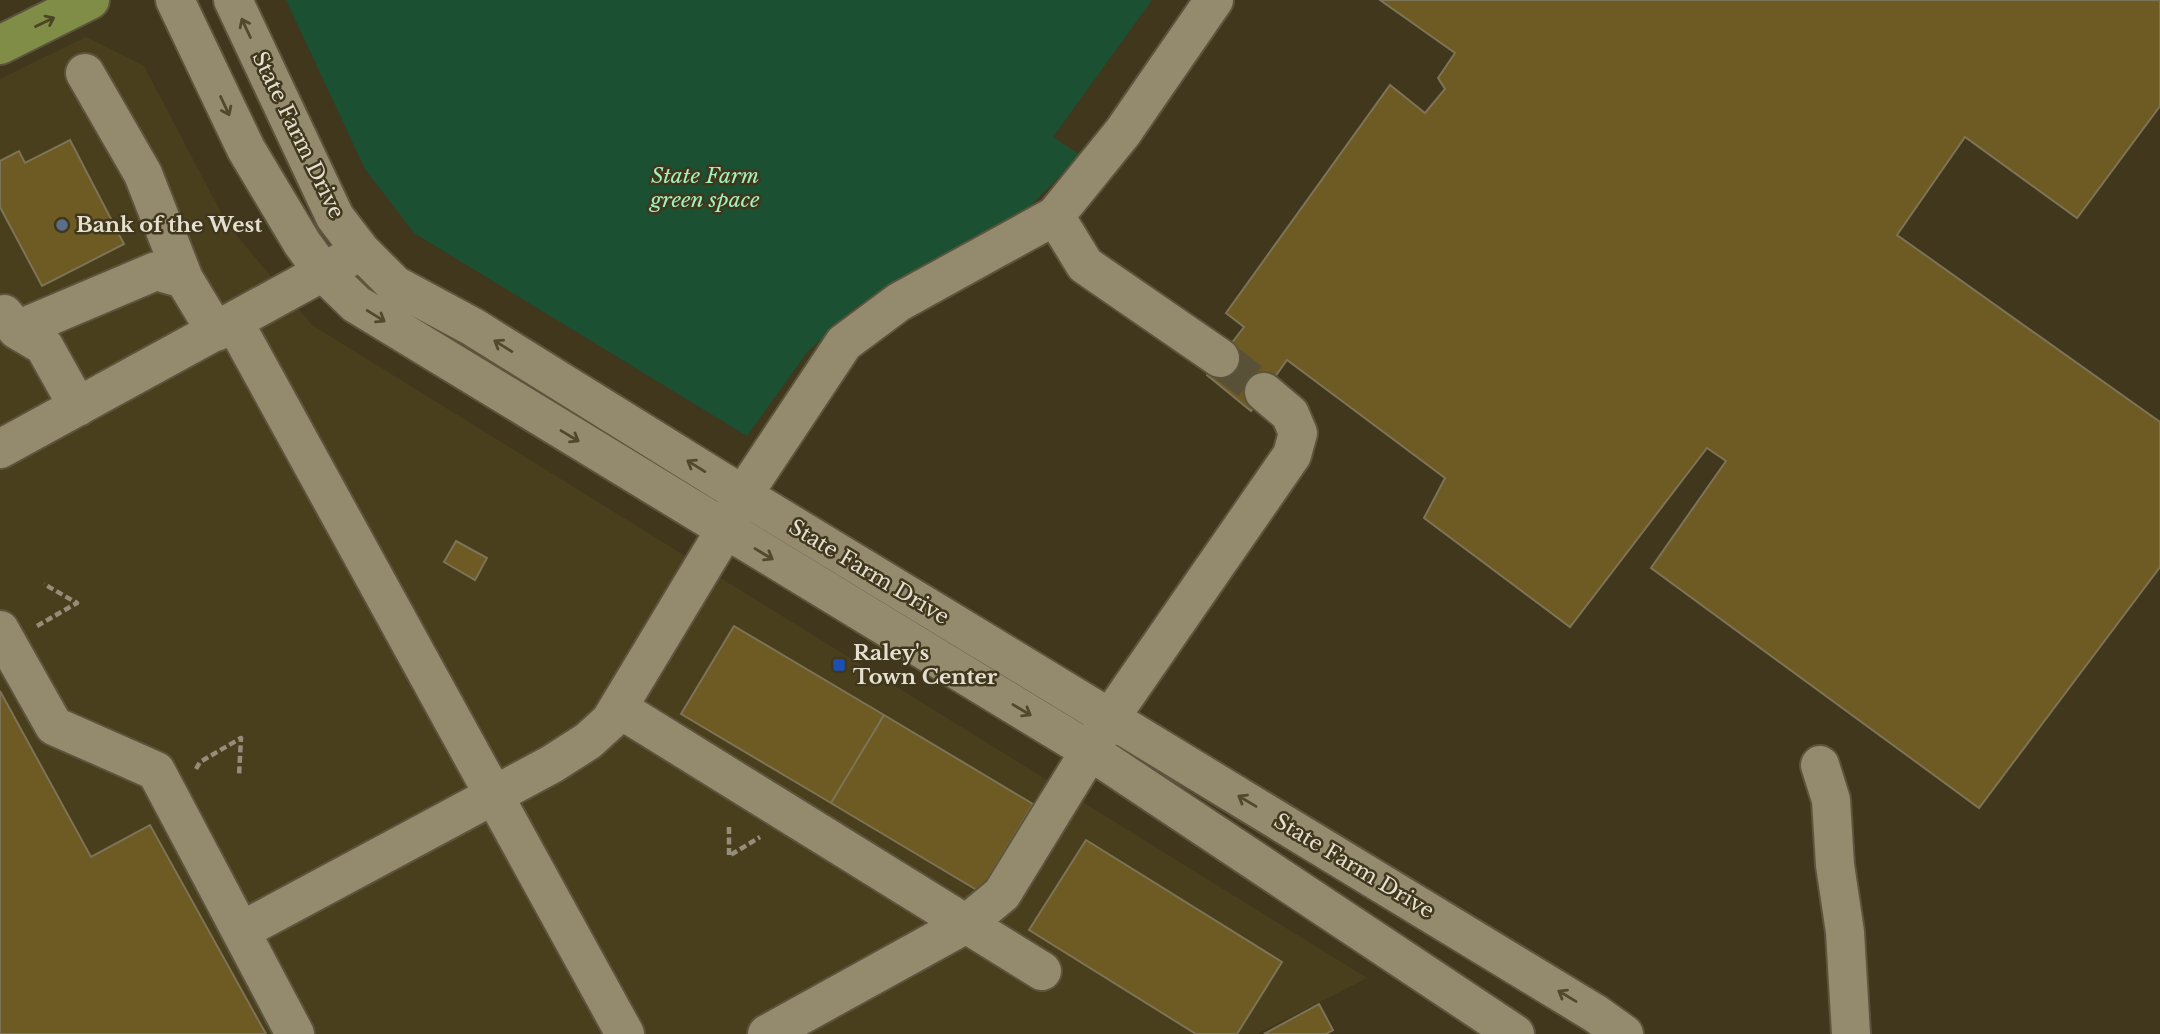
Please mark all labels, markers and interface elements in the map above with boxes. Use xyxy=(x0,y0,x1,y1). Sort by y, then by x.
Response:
one-way arrow xyxy=(34,15,55,29)
one-way arrow xyxy=(239,18,253,39)
street label: State Farm Drive xyxy=(246,47,350,223)
one-way arrow xyxy=(219,95,233,116)
park label: State Farm green space xyxy=(648,163,760,213)
place label: Bank of the West xyxy=(76,212,262,238)
marker: Bank of the West xyxy=(54,217,70,233)
one-way arrow xyxy=(366,309,385,324)
one-way arrow xyxy=(493,338,513,352)
one-way arrow xyxy=(559,429,579,443)
one-way arrow xyxy=(687,458,707,472)
street label: State Farm Drive xyxy=(784,514,954,630)
one-way arrow xyxy=(754,547,774,561)
place label: Raley's Town Center xyxy=(853,640,998,690)
marker: Raley's Town Center xyxy=(831,657,847,673)
one-way arrow xyxy=(1011,703,1031,717)
one-way arrow xyxy=(1238,794,1257,809)
street label: State Farm Drive xyxy=(1269,808,1439,924)
one-way arrow xyxy=(1557,989,1577,1003)

